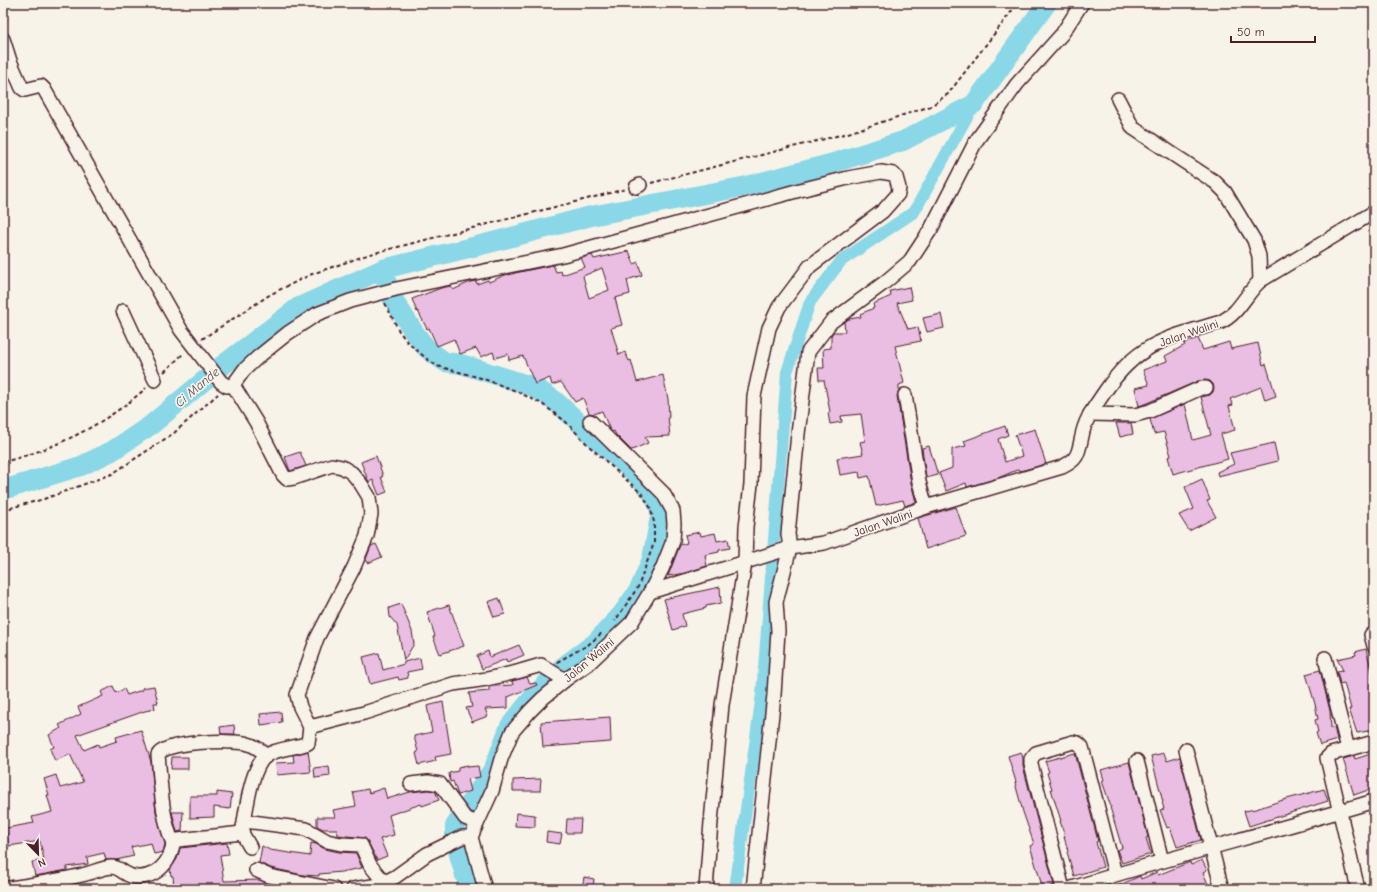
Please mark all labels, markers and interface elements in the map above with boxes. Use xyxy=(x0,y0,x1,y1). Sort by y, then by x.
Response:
scale bar xyxy=(1231,18,1315,44)
text: 50 m xyxy=(1237,25,1265,39)
street label: Jalan Walini xyxy=(1158,316,1220,350)
water label: Ci Mande xyxy=(172,364,223,410)
street label: Jalan Walini xyxy=(852,506,914,540)
street label: Jalan Walini xyxy=(561,635,617,685)
north arrow xyxy=(18,834,58,874)
text: N xyxy=(36,855,48,870)

